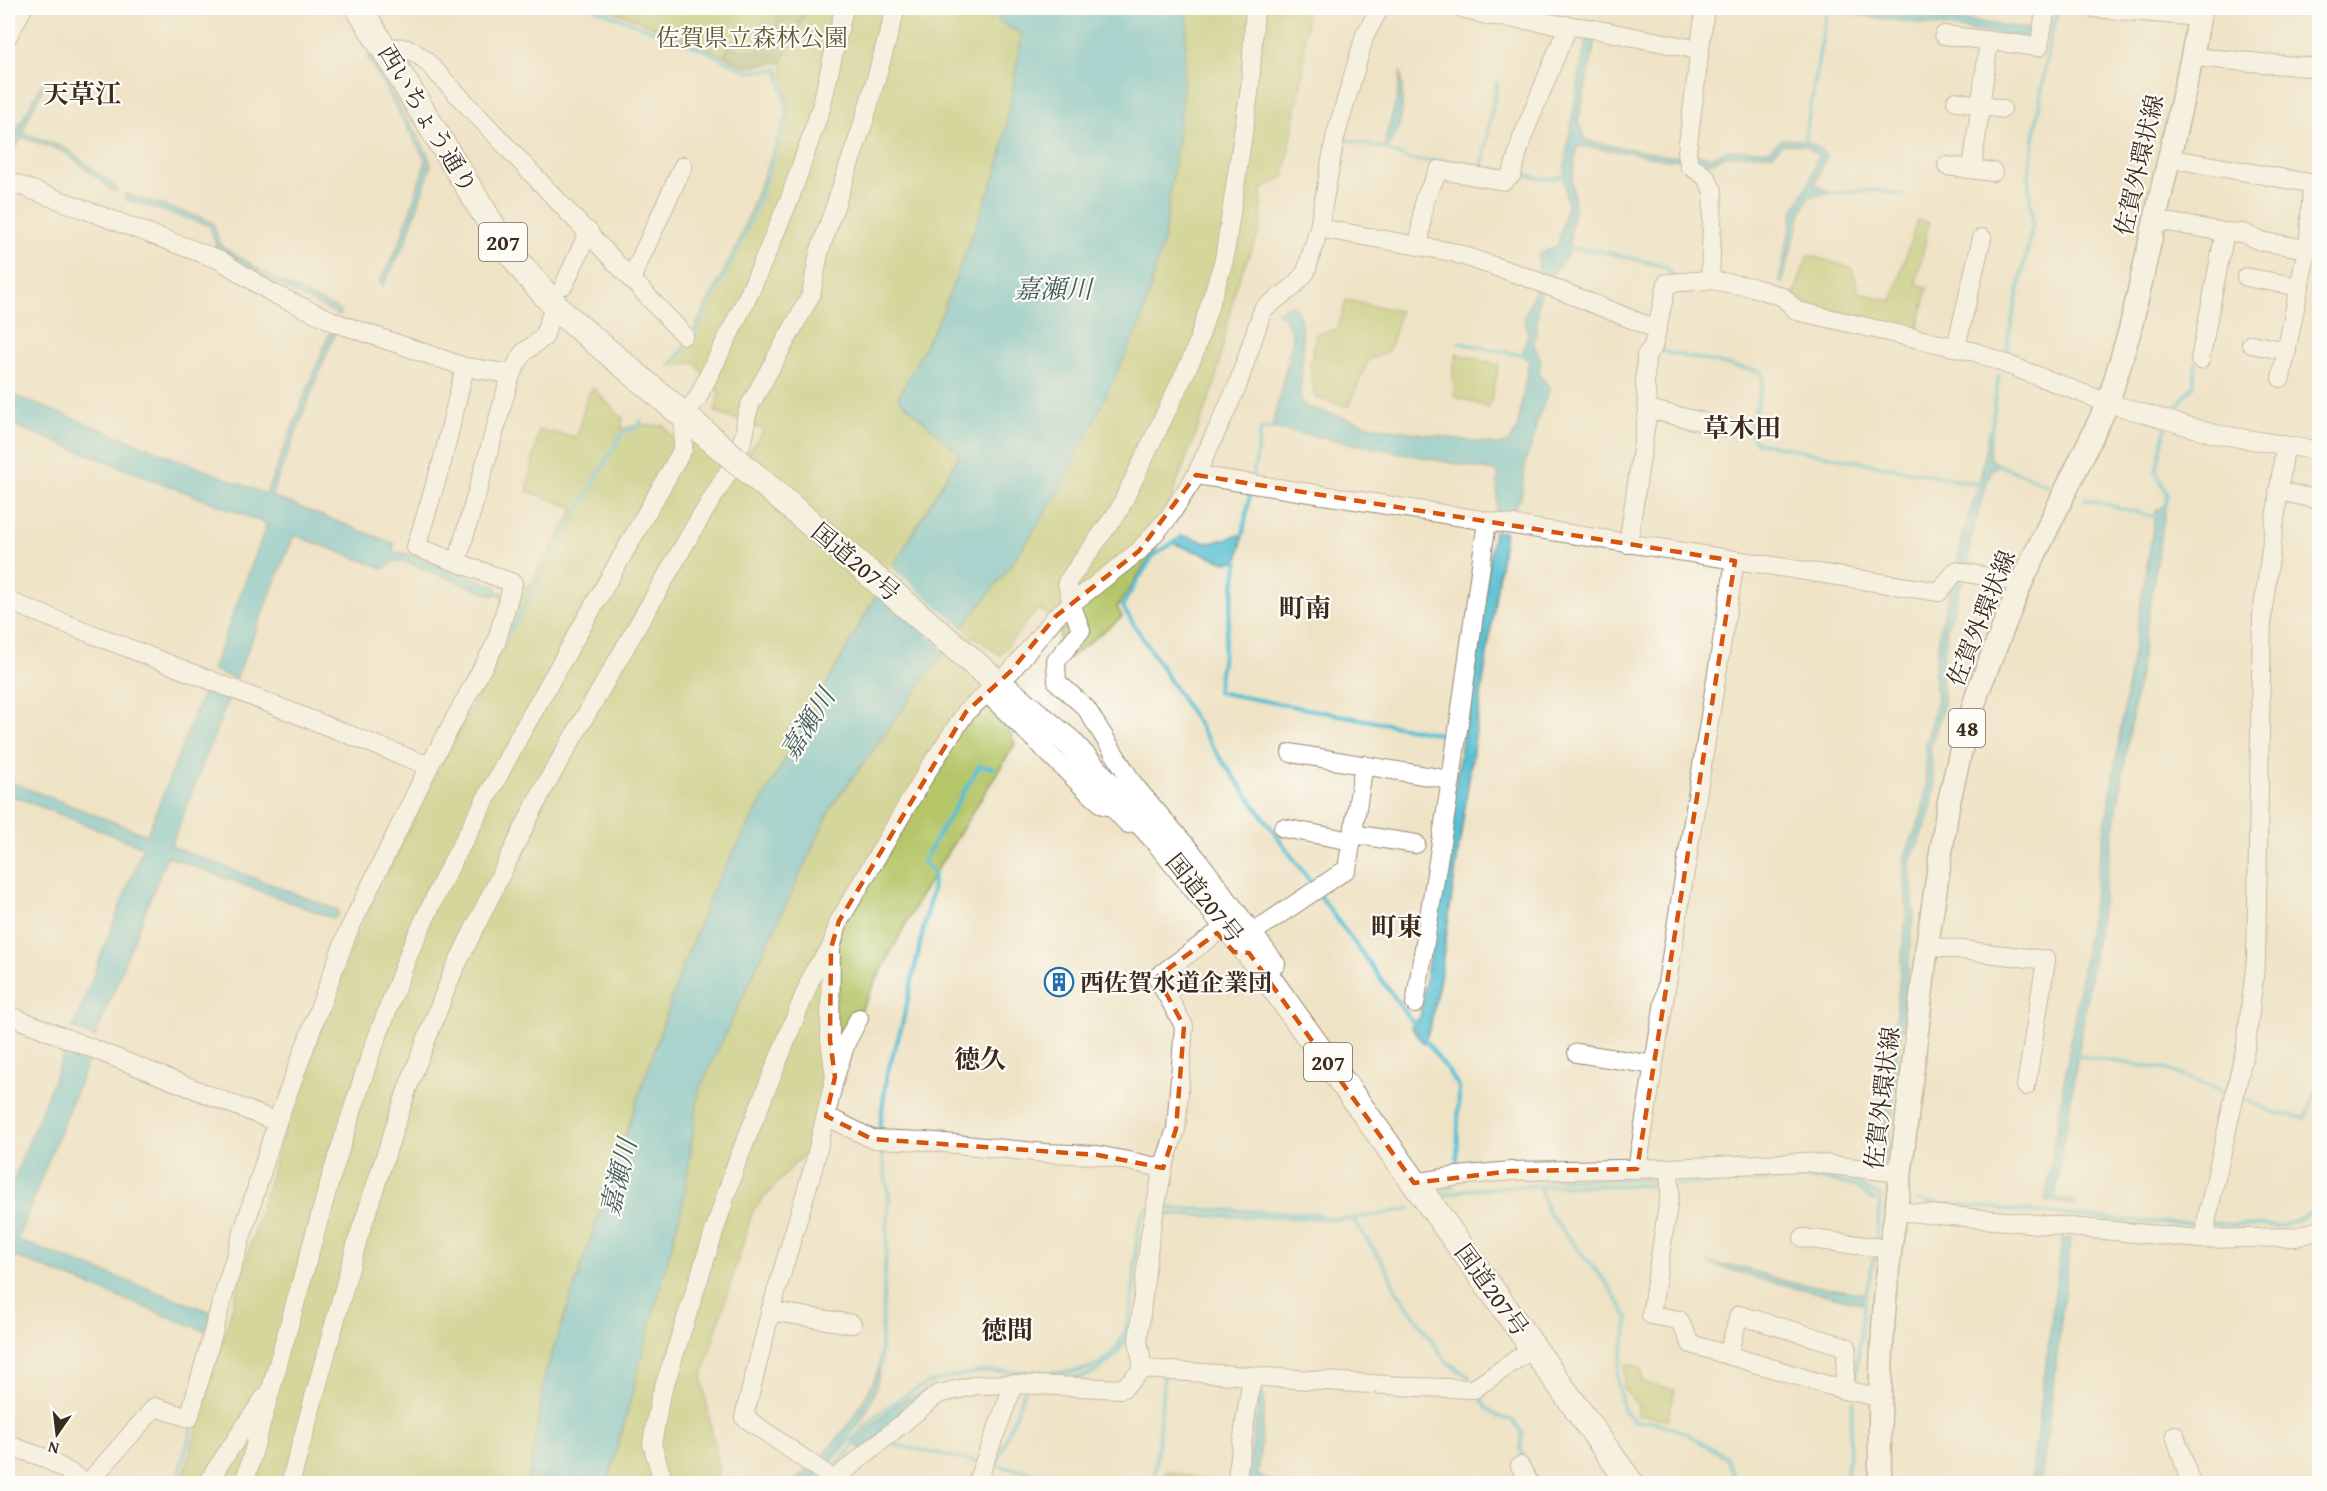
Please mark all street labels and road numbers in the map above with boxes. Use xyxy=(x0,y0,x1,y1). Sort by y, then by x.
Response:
street label: 西いちょう通り xyxy=(370,38,486,200)
street label: 佐賀外環状線 xyxy=(2106,91,2172,239)
road number: 207 xyxy=(479,223,527,261)
street label: 国道207号 xyxy=(804,514,908,610)
street label: 佐賀外環状線 xyxy=(1938,545,2024,691)
road number: 48 xyxy=(1949,709,1985,747)
street label: 国道207号 xyxy=(1158,846,1252,950)
street label: 佐賀外環状線 xyxy=(1856,1024,1908,1172)
road number: 207 xyxy=(1304,1043,1352,1081)
street label: 国道207号 xyxy=(1446,1237,1538,1343)

